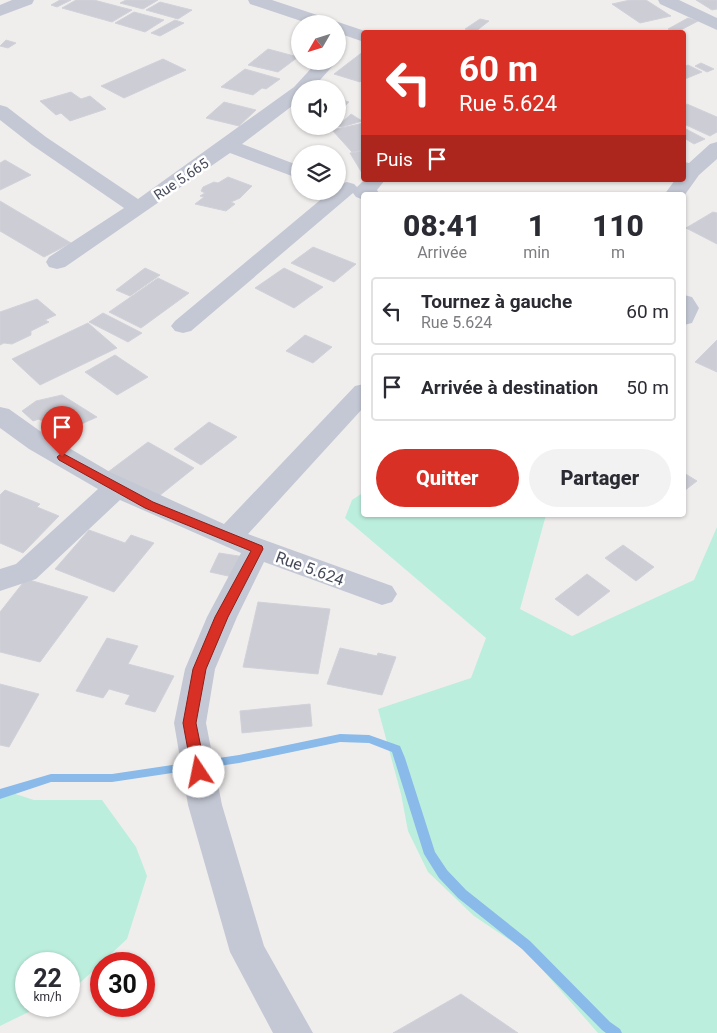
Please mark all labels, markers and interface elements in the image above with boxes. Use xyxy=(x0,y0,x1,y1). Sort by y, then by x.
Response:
north arrow xyxy=(291,15,346,70)
map controls xyxy=(291,15,346,200)
text: 60 m xyxy=(459,49,538,90)
icon: left xyxy=(376,50,441,115)
button: sound xyxy=(291,80,346,135)
text: Rue 5.624 xyxy=(459,91,557,116)
button: layers xyxy=(291,145,346,200)
icon: arrive xyxy=(423,145,451,173)
text: Puis xyxy=(376,148,413,171)
street label: Rue 5.665 xyxy=(151,155,211,203)
text: 08:41 xyxy=(403,208,481,243)
text: 1 xyxy=(528,208,545,243)
text: 110 xyxy=(592,208,644,243)
text: Arrivée xyxy=(417,243,467,262)
text: min xyxy=(523,243,550,262)
text: m xyxy=(611,243,625,262)
text: Tournez à gauche xyxy=(421,290,572,313)
icon: left xyxy=(378,297,406,325)
text: 60 m xyxy=(626,300,669,323)
text: Rue 5.624 xyxy=(421,313,492,332)
icon: arrive xyxy=(378,373,406,401)
text: Arrivée à destination xyxy=(421,376,598,399)
text: 50 m xyxy=(626,376,669,399)
pin xyxy=(41,406,83,457)
icon: arrive xyxy=(48,413,76,441)
button: Quitter xyxy=(376,449,519,507)
button: Partager xyxy=(529,449,671,507)
street label: Rue 5.624 xyxy=(273,547,347,590)
position arrow xyxy=(172,745,224,797)
speed limit sign: 30 xyxy=(90,952,155,1017)
text: 22 xyxy=(33,964,62,993)
text: km/h xyxy=(33,990,62,1004)

